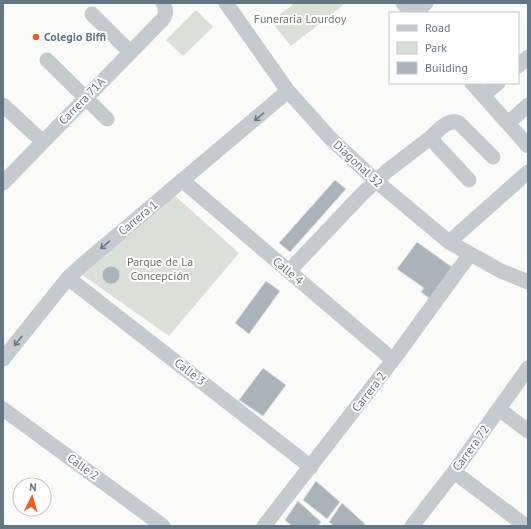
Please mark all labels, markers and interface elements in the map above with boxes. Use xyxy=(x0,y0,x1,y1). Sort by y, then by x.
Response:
park label: Funeraria Lourdoy xyxy=(254,11,347,26)
legend xyxy=(389,12,519,84)
text: Road xyxy=(425,20,450,35)
place label: Colegio Biffi xyxy=(44,29,106,44)
marker: Colegio Biffi xyxy=(31,32,41,42)
text: Park xyxy=(425,40,447,55)
text: Building xyxy=(425,60,468,75)
street label: Carrera 71A xyxy=(55,74,108,128)
one-way arrow xyxy=(254,112,264,121)
street label: Diagonal 32 xyxy=(330,137,386,190)
street label: Carrera 1 xyxy=(115,197,160,238)
one-way arrow xyxy=(100,241,111,250)
street label: Calle 4 xyxy=(270,253,307,288)
park label: Parque de La Concepción xyxy=(127,254,193,283)
one-way arrow xyxy=(13,335,22,346)
street label: Calle 3 xyxy=(172,355,209,388)
street label: Carrera 2 xyxy=(348,369,389,415)
street label: Carrera 72 xyxy=(449,422,492,474)
street label: Calle 2 xyxy=(65,450,102,483)
north arrow xyxy=(12,477,52,517)
text: N xyxy=(29,480,37,494)

